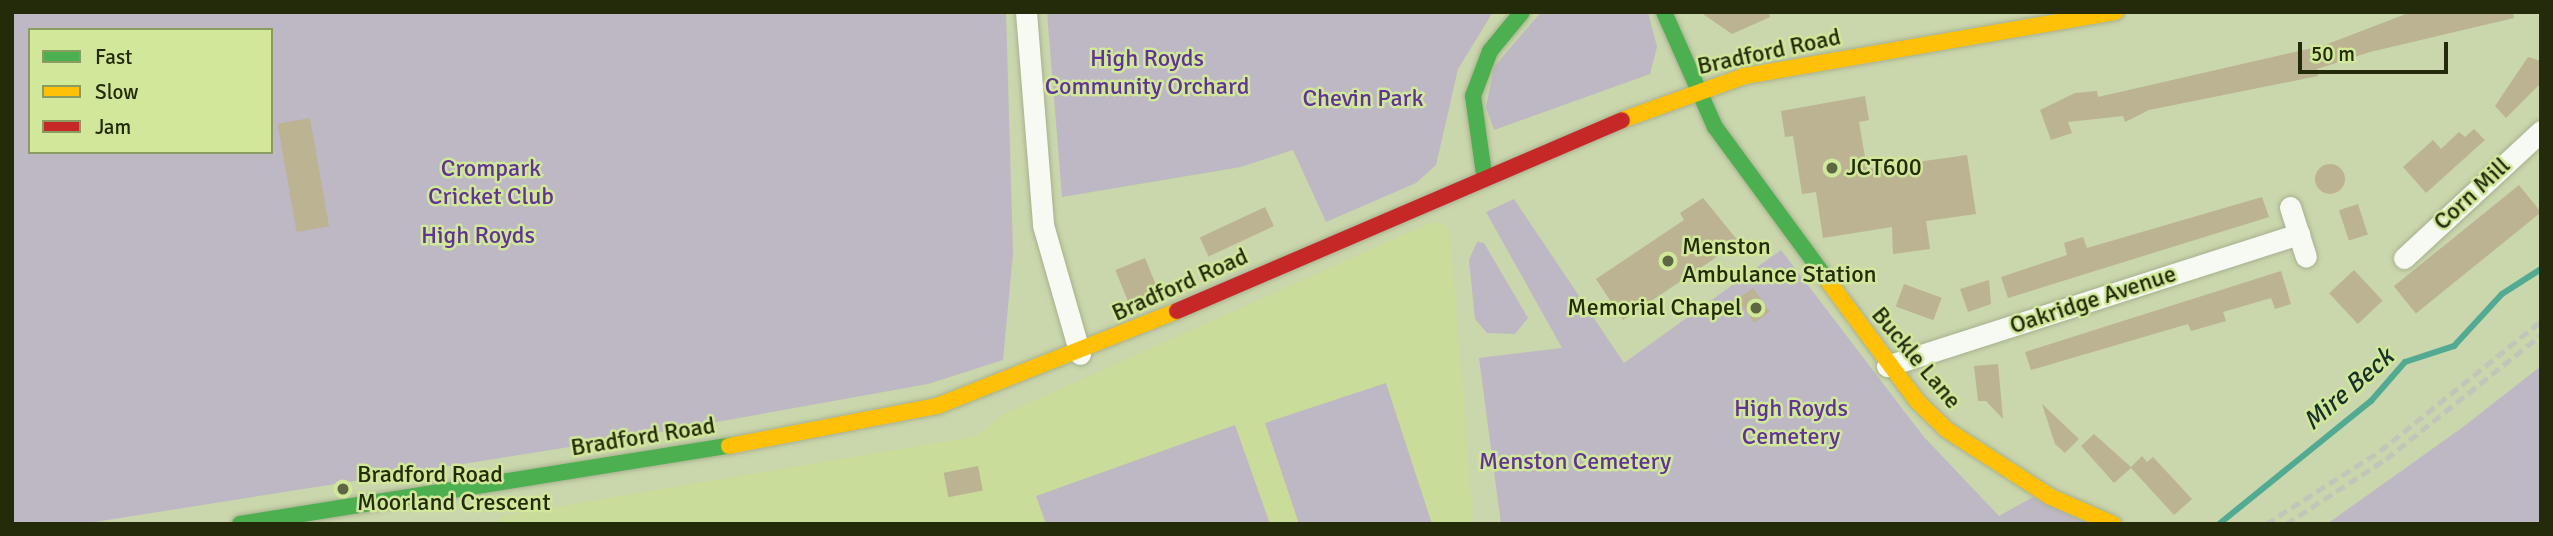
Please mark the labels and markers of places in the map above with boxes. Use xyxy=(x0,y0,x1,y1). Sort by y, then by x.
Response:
place label: JCT600 xyxy=(1846,154,1922,182)
marker: JCT600 xyxy=(1824,160,1840,176)
place label: Menston Ambulance Station xyxy=(1682,233,1877,289)
marker: Menston Ambulance Station xyxy=(1660,253,1676,269)
place label: Memorial Chapel xyxy=(1567,294,1742,322)
marker: Memorial Chapel xyxy=(1748,300,1764,316)
place label: Bradford Road Moorland Crescent xyxy=(357,461,551,517)
marker: Bradford Road Moorland Crescent xyxy=(335,481,351,497)

